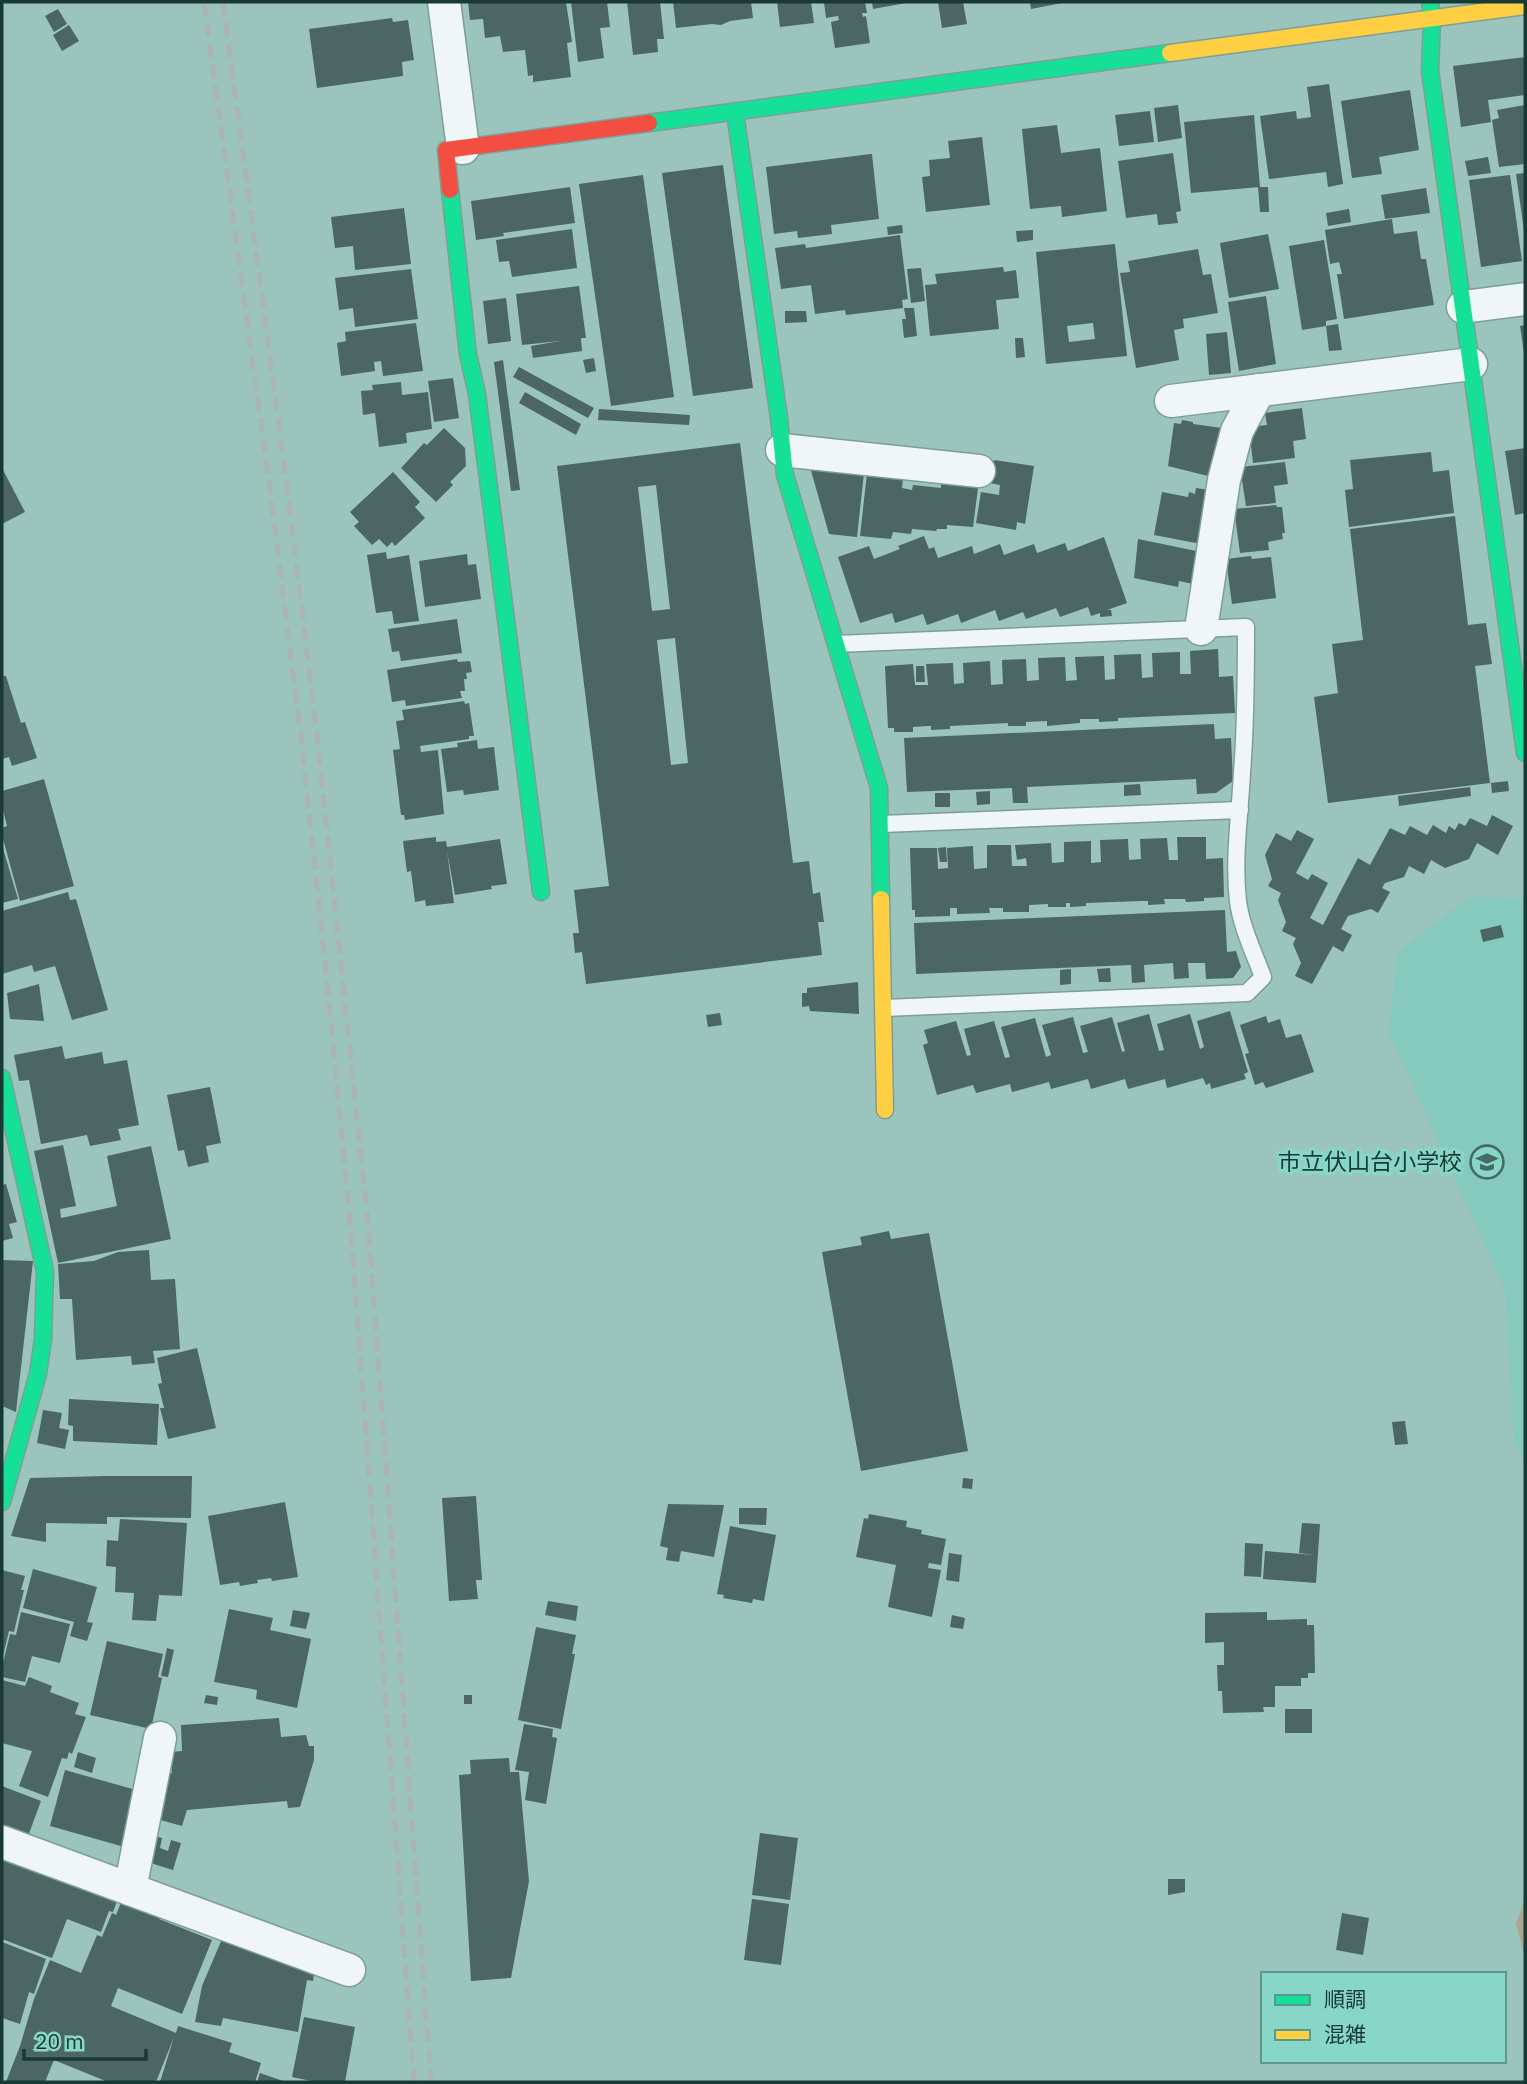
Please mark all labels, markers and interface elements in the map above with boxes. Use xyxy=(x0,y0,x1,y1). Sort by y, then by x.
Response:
school or university icon: 市立伏山台小学校 xyxy=(1468,1143,1506,1181)
place label: 市立伏山台小学校 xyxy=(1278,1146,1462,1176)
legend xyxy=(1261,1972,1506,2063)
text: 順調 xyxy=(1324,1985,1366,2013)
scale bar xyxy=(24,2018,147,2062)
text: 混雑 xyxy=(1324,2020,1366,2048)
text: 20 m xyxy=(35,2027,84,2055)

